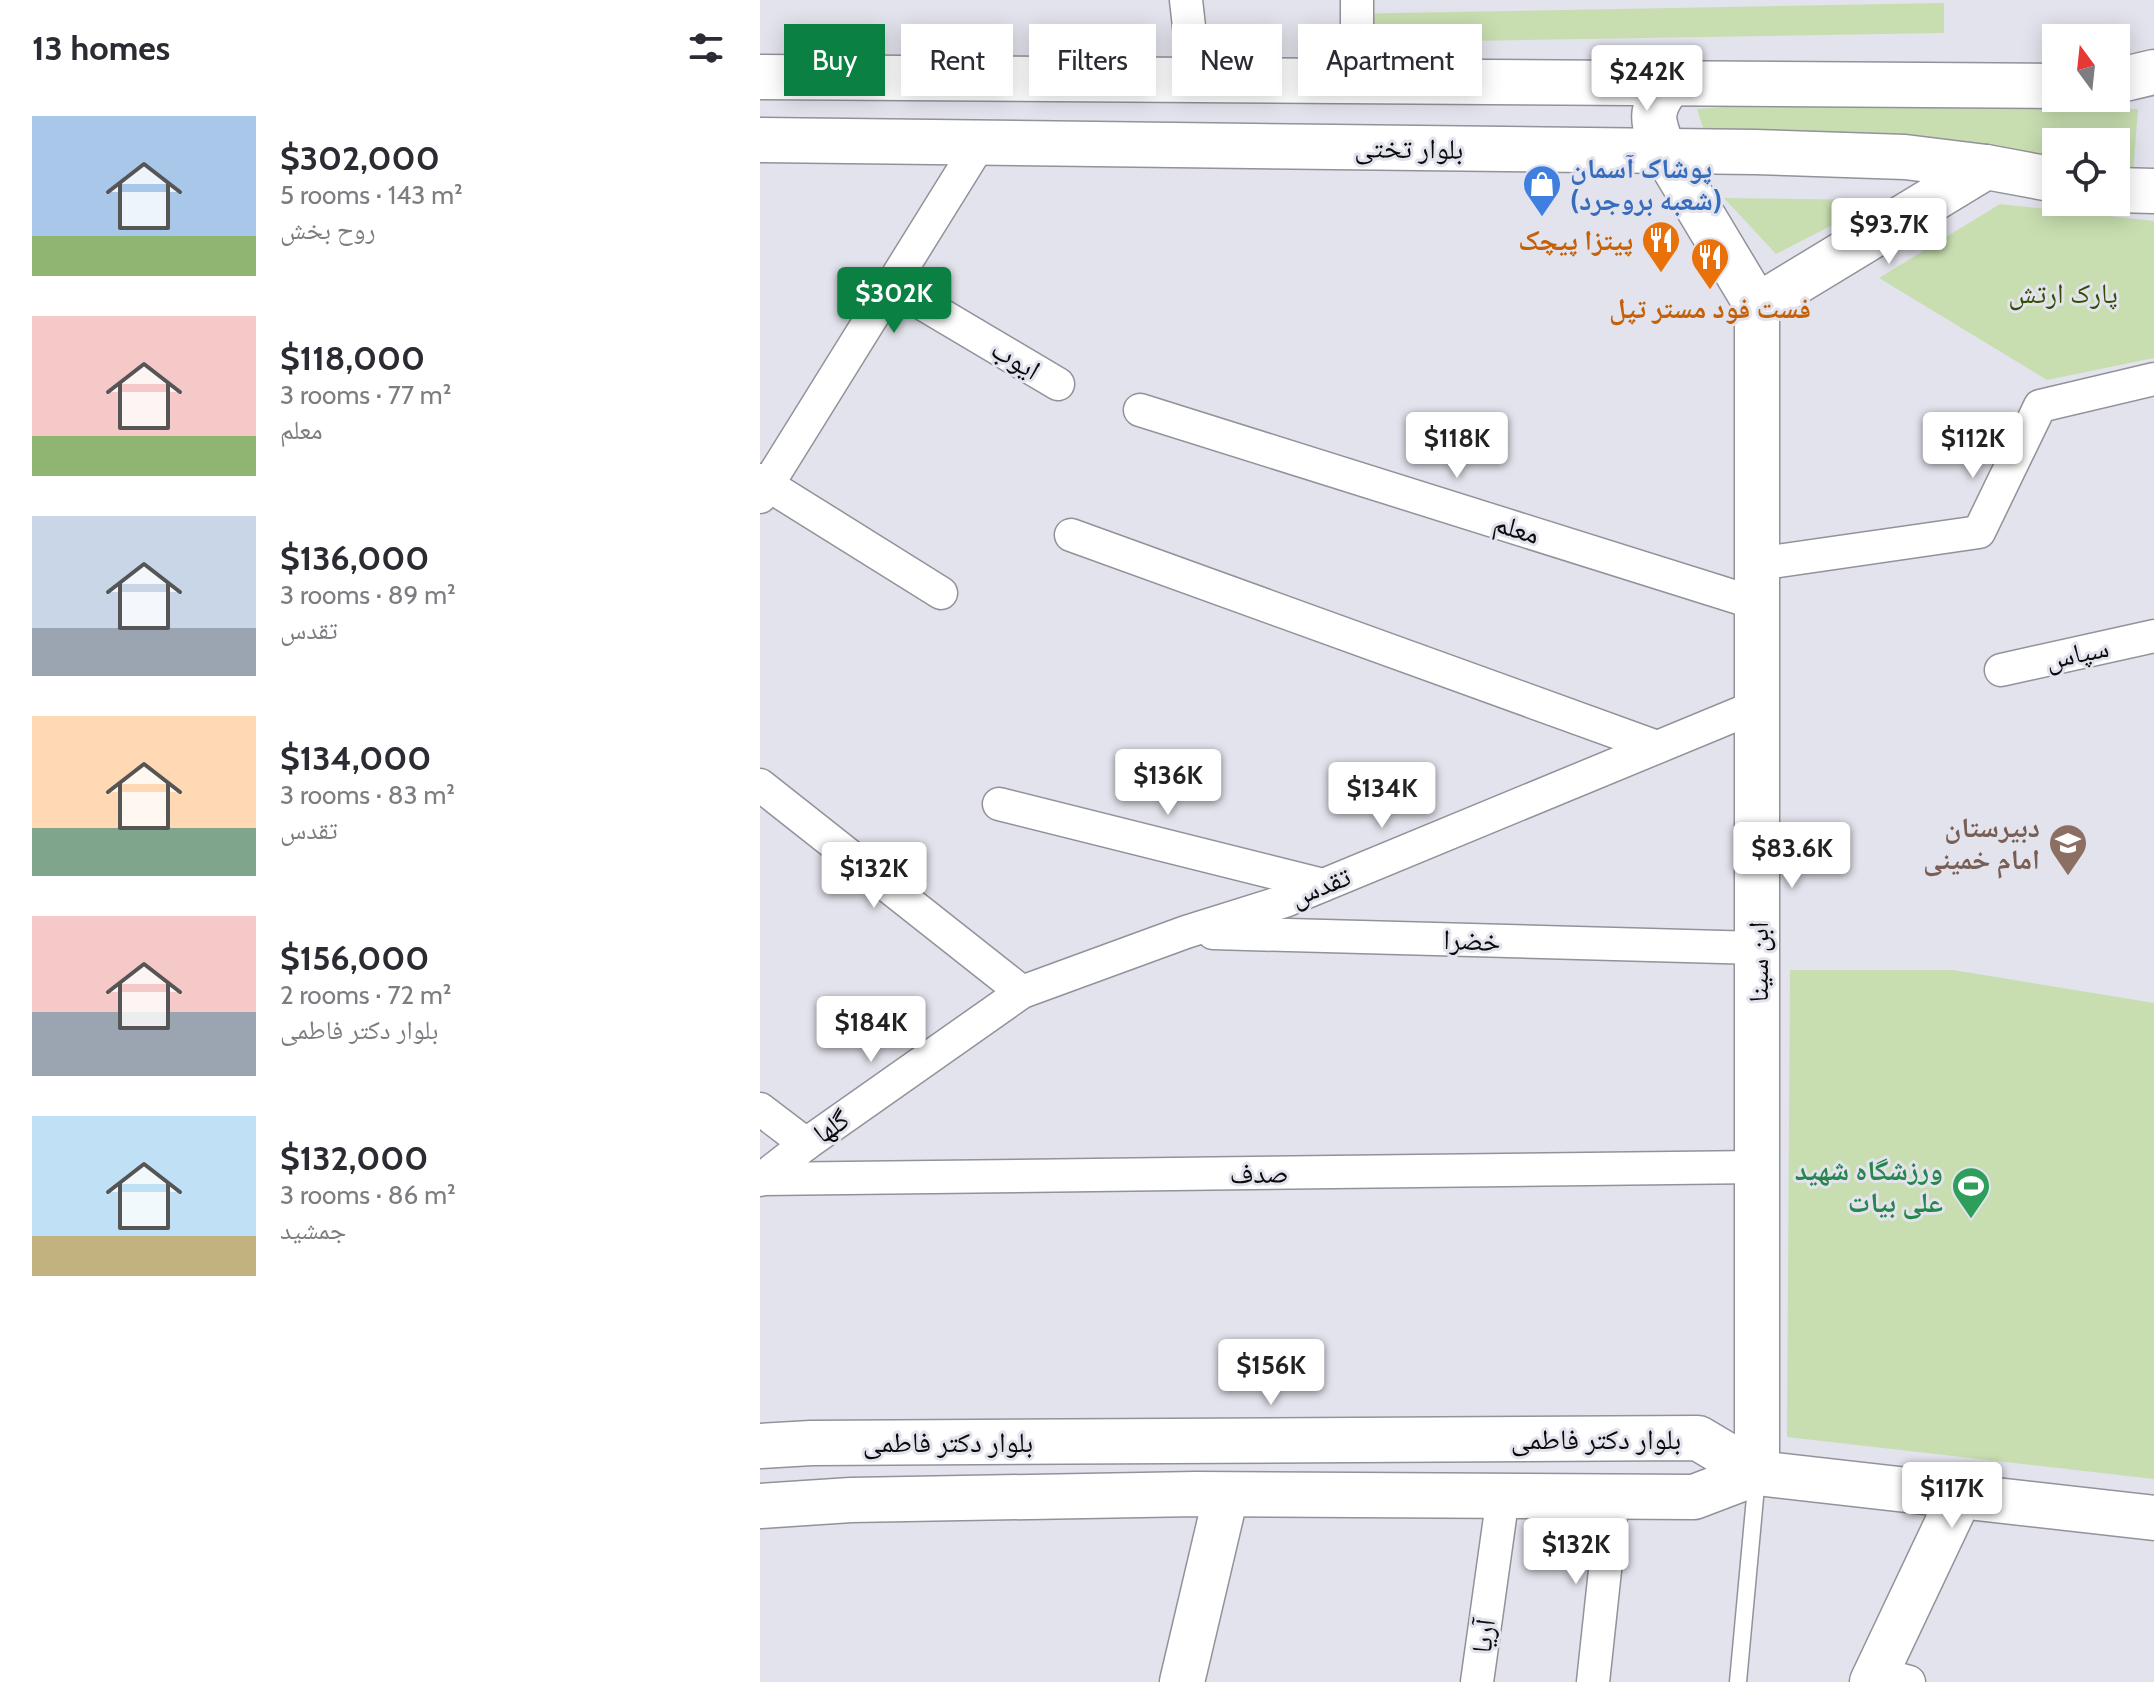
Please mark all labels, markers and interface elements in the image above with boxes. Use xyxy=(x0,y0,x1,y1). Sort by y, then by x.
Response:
chip: Buy xyxy=(784,24,885,96)
chip: Rent xyxy=(901,24,1013,96)
chip: Filters xyxy=(1029,24,1156,96)
chip: New xyxy=(1172,24,1282,96)
chip: Apartment xyxy=(1298,24,1482,96)
north arrow xyxy=(2042,24,2130,112)
map controls xyxy=(2042,24,2130,216)
icon: filters xyxy=(684,26,728,70)
text: 13 homes xyxy=(32,27,170,69)
pin: $242K xyxy=(1591,45,1703,113)
text: $242K xyxy=(1609,55,1685,87)
button: locate xyxy=(2042,128,2130,216)
street label: بلوار تختی xyxy=(1354,130,1464,167)
text: $302,000 xyxy=(280,137,440,179)
icon: home xyxy=(96,148,192,244)
place label: پوشاک آسمان (شعبه بروجرد) xyxy=(1570,151,1722,217)
shop icon: پوشاک آسمان (شعبه بروجرد) xyxy=(1521,163,1563,218)
text: 5 rooms · 143 m² xyxy=(280,179,463,211)
pin: $93.7K xyxy=(1824,198,1954,266)
text: $93.7K xyxy=(1849,208,1929,240)
text: روح بخش xyxy=(280,214,376,246)
restaurant icon: پیتزا پیچک xyxy=(1640,219,1682,274)
place label: پیتزا پیچک xyxy=(1518,223,1633,257)
restaurant icon: فست فود مستر تپل xyxy=(1689,236,1731,291)
pin: $302K xyxy=(838,267,950,335)
park label: پارک ارتش xyxy=(2008,276,2118,311)
text: $302K xyxy=(855,277,933,309)
place label: فست فود مستر تپل xyxy=(1609,291,1811,326)
street label: ایوب xyxy=(985,331,1047,387)
text: $118,000 xyxy=(280,337,425,379)
icon: home xyxy=(96,348,192,444)
text: 3 rooms · 77 m² xyxy=(280,379,451,411)
pin: $118K xyxy=(1401,412,1513,480)
pin: $112K xyxy=(1917,412,2029,480)
text: معلم xyxy=(280,414,323,446)
text: $118K xyxy=(1424,422,1490,454)
text: $112K xyxy=(1941,422,2005,454)
street label: معلم xyxy=(1489,505,1544,553)
text: $136,000 xyxy=(280,537,429,579)
icon: home xyxy=(96,548,192,644)
text: 3 rooms · 89 m² xyxy=(280,579,456,611)
text: تقدس xyxy=(280,614,338,646)
street label: سپاس xyxy=(2042,630,2112,677)
text: $134,000 xyxy=(280,737,431,779)
icon: home xyxy=(96,748,192,844)
pin: $136K xyxy=(1112,749,1224,817)
text: $136K xyxy=(1133,759,1203,791)
pin: $134K xyxy=(1326,762,1438,830)
text: $134K xyxy=(1346,772,1418,804)
text: 3 rooms · 83 m² xyxy=(280,779,455,811)
place label: دبیرستان امام خمینی xyxy=(1923,810,2040,879)
text: تقدس xyxy=(280,814,338,846)
pin: $83.6K xyxy=(1727,822,1857,890)
school or university icon: دبیرستان امام خمینی xyxy=(2047,822,2089,877)
text: $83.6K xyxy=(1751,832,1833,864)
pin: $132K xyxy=(818,842,930,910)
text: $132K xyxy=(840,852,908,884)
street label: تقدس xyxy=(1285,859,1356,914)
street label: خضرا xyxy=(1443,922,1501,958)
street label: ابن سینا xyxy=(1741,922,1776,1002)
text: $156,000 xyxy=(280,937,429,979)
icon: home xyxy=(96,948,192,1044)
text: 2 rooms · 72 m² xyxy=(280,979,451,1011)
pin: $184K xyxy=(815,996,927,1064)
text: $184K xyxy=(835,1006,907,1038)
text: بلوار دکتر فاطمی xyxy=(280,1014,438,1046)
street label: گلها xyxy=(806,1101,856,1150)
text: $132,000 xyxy=(280,1137,428,1179)
icon: home xyxy=(96,1148,192,1244)
place label: ورزشگاه شهید علی بیات xyxy=(1795,1153,1943,1220)
street label: صدف xyxy=(1229,1155,1289,1191)
sports icon: ورزشگاه شهید علی بیات xyxy=(1950,1165,1992,1220)
text: 3 rooms · 86 m² xyxy=(280,1179,456,1211)
text: جمشید xyxy=(280,1214,346,1246)
pin: $156K xyxy=(1215,1339,1327,1407)
text: $156K xyxy=(1236,1349,1306,1381)
street label: بلوار دکتر فاطمی xyxy=(1511,1422,1681,1457)
street label: بلوار دکتر فاطمی xyxy=(863,1425,1033,1460)
pin: $117K xyxy=(1896,1462,2008,1530)
text: $117K xyxy=(1920,1472,1984,1504)
pin: $132K xyxy=(1520,1518,1632,1586)
text: $132K xyxy=(1542,1528,1610,1560)
street label: آریا xyxy=(1464,1616,1502,1655)

